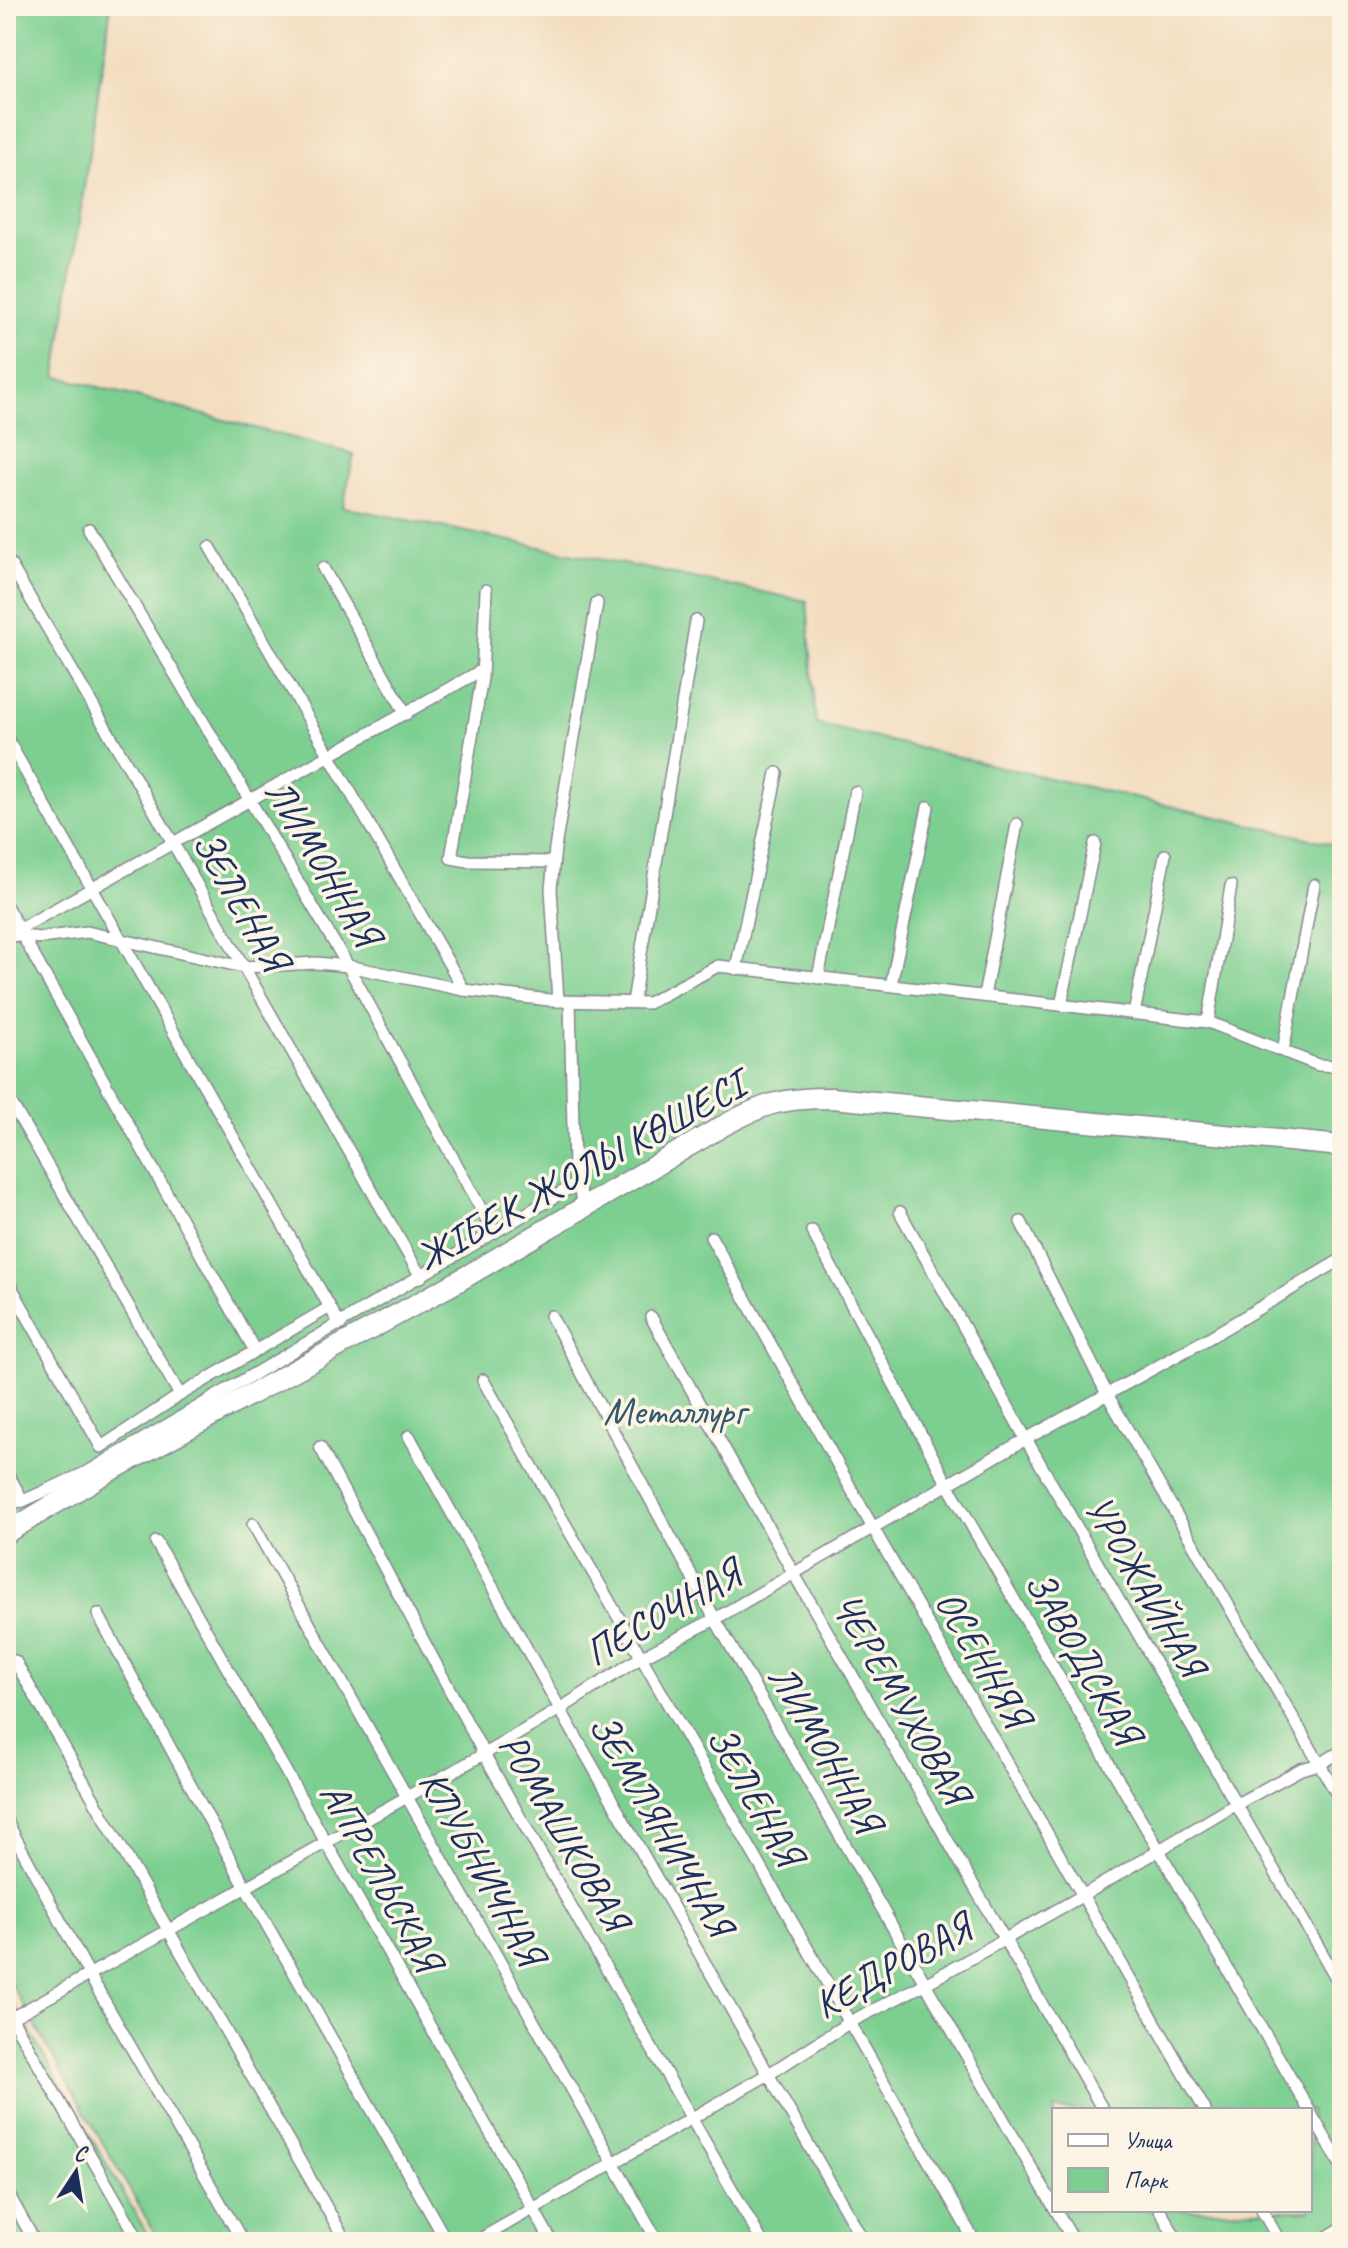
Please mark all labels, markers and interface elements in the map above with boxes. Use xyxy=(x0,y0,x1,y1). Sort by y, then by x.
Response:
street label: ЛИМОННАЯ xyxy=(254,770,395,960)
street label: ЗЕЛЕНАЯ xyxy=(181,822,304,984)
street label: ЖІБЕК ЖОЛЫ КӨШЕСІ xyxy=(407,1055,761,1282)
park label: Металлург xyxy=(603,1386,751,1436)
street label: УРОЖАЙНАЯ xyxy=(1073,1486,1220,1690)
street label: ПЕСОЧНАЯ xyxy=(576,1545,754,1677)
street label: ЗАВОДСКАЯ xyxy=(1014,1562,1156,1758)
street label: ОСЕННЯЯ xyxy=(924,1581,1045,1741)
street label: ЧЕРЕМУХОВАЯ xyxy=(821,1584,984,1818)
street label: ЛИМОННАЯ xyxy=(757,1656,896,1846)
street label: ЗЕМЛЯНИЧНАЯ xyxy=(578,1705,748,1949)
street label: ЗЕЛЕНАЯ xyxy=(695,1717,818,1879)
street label: РОМАШКОВАЯ xyxy=(488,1724,643,1944)
street label: КЛУБНИЧНАЯ xyxy=(408,1761,559,1979)
street label: АПРЕЛЬСКАЯ xyxy=(309,1773,456,1985)
street label: КЕДРОВАЯ xyxy=(805,1899,985,2029)
legend xyxy=(1052,2108,1312,2212)
text: Улица xyxy=(1124,2125,1173,2155)
north arrow xyxy=(36,2132,116,2212)
text: С xyxy=(72,2139,91,2169)
text: Парк xyxy=(1124,2165,1169,2195)

